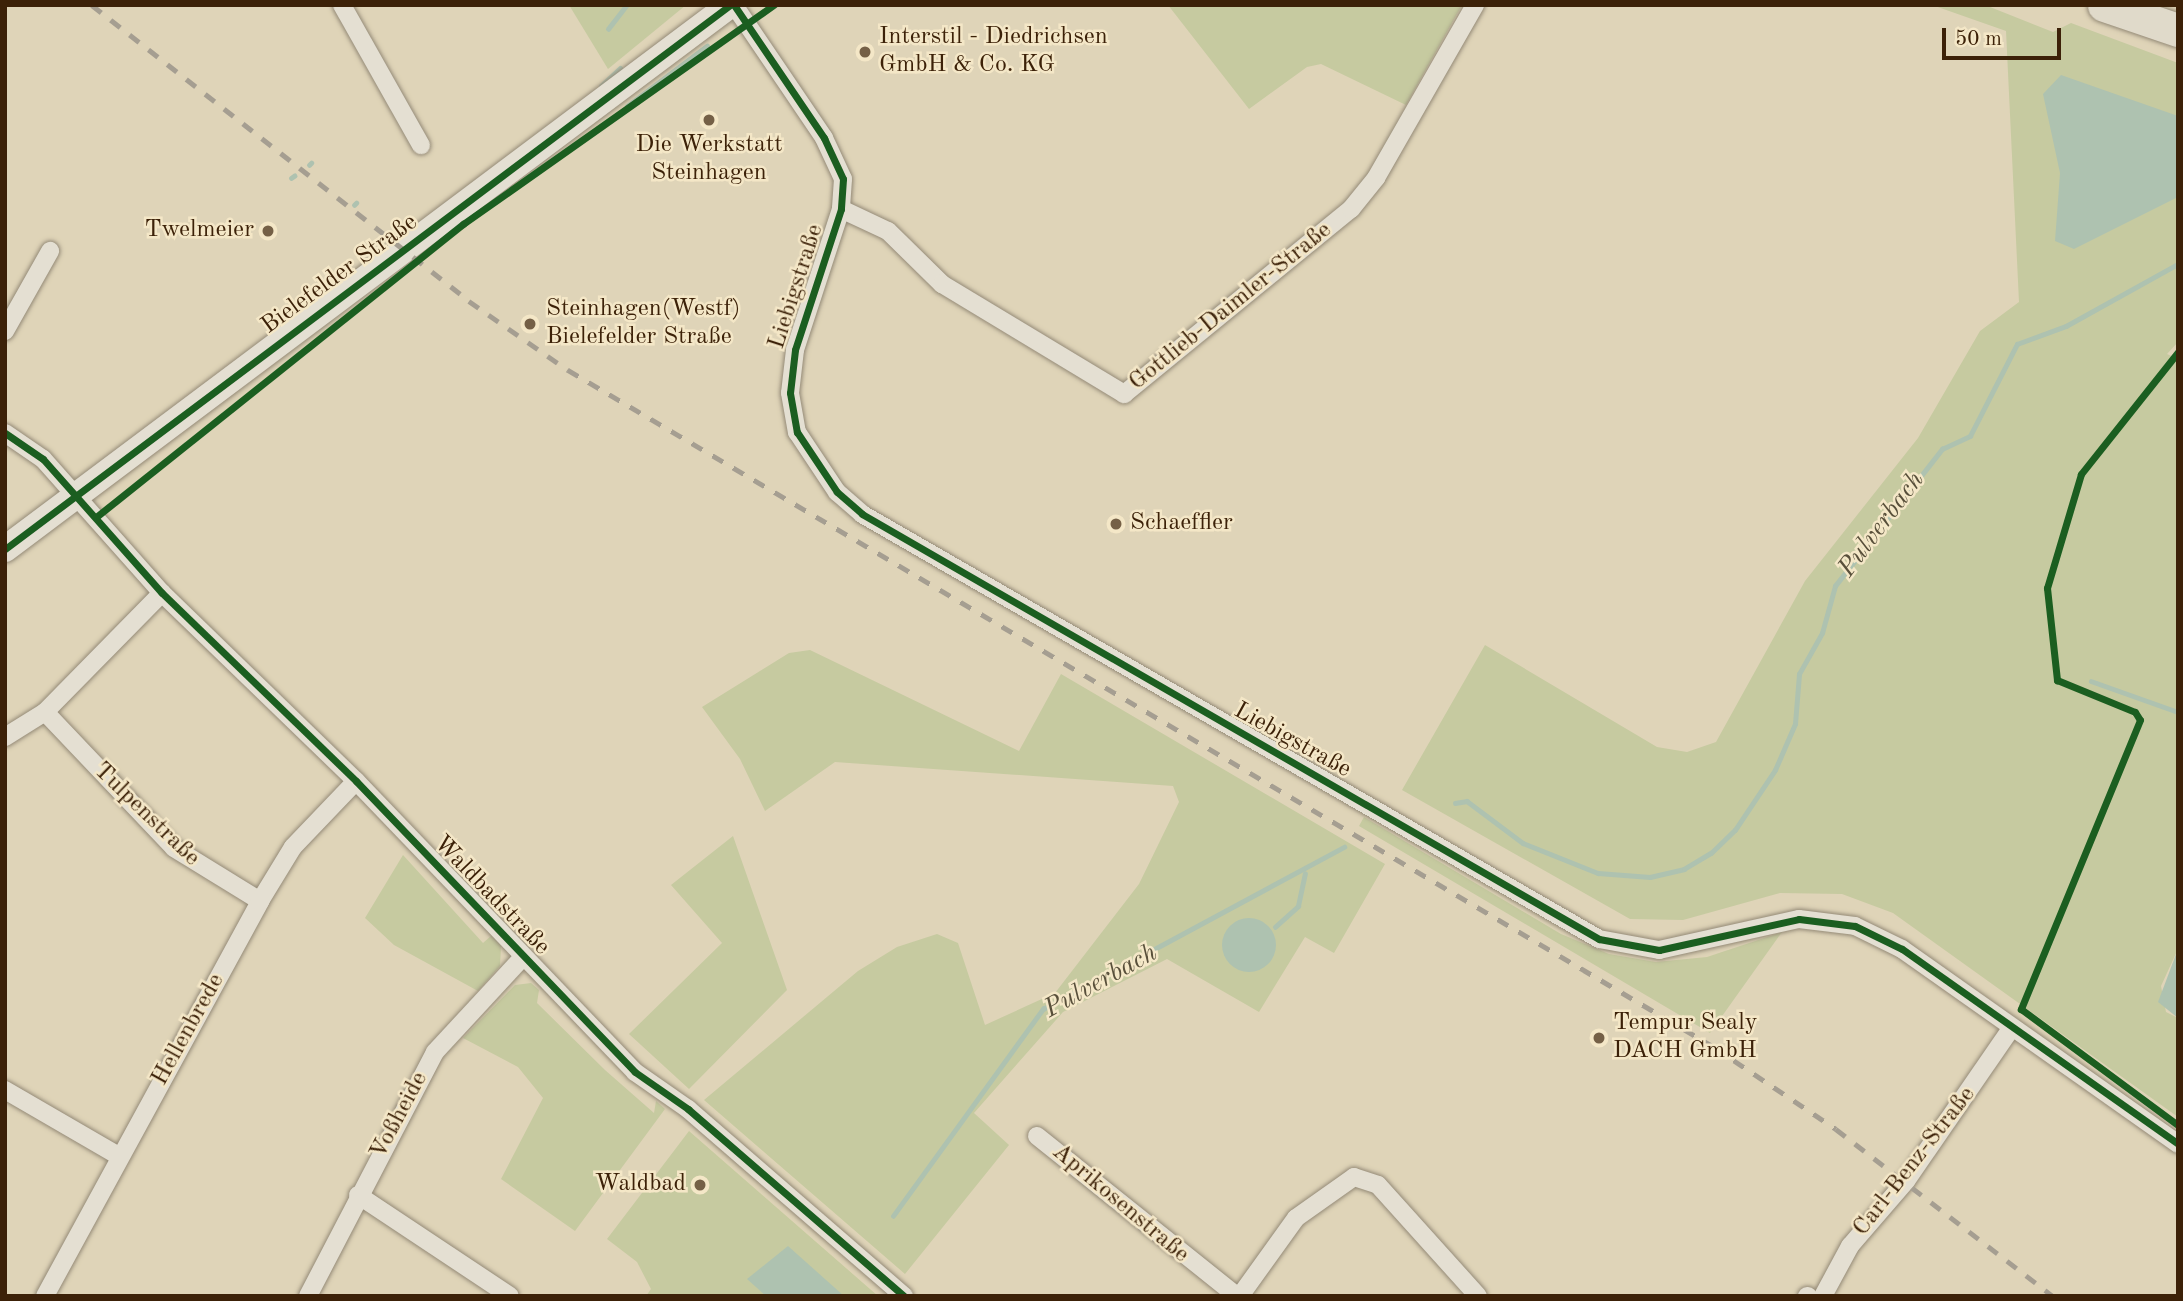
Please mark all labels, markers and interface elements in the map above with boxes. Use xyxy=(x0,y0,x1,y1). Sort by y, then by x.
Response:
scale bar xyxy=(1945,14,2064,58)
place label: Interstil - Diedrichsen GmbH & Co. KG xyxy=(879,24,1108,80)
text: 50 m xyxy=(1955,29,2002,50)
marker: Interstil - Diedrichsen GmbH & Co. KG xyxy=(857,44,873,60)
marker: Die Werkstatt Steinhagen xyxy=(701,112,717,128)
place label: Die Werkstatt Steinhagen xyxy=(635,132,783,188)
street label: Bielefelder Straße xyxy=(256,209,424,341)
street label: Gottlieb-Daimler-Straße xyxy=(1124,216,1338,398)
place label: Twelmeier xyxy=(144,217,254,245)
street label: Liebigstraße xyxy=(763,221,831,353)
marker: Twelmeier xyxy=(260,223,276,239)
place label: Steinhagen(Westf) Bielefelder Straße xyxy=(546,296,740,352)
marker: Steinhagen(Westf) Bielefelder Straße xyxy=(520,314,540,334)
water label: Pulverbach xyxy=(1832,466,1932,584)
place label: Schaeffler xyxy=(1130,510,1233,538)
marker: Schaeffler xyxy=(1108,516,1124,532)
street label: Liebigstraße xyxy=(1228,697,1356,785)
street label: Tulpenstraße xyxy=(87,757,205,873)
street label: Waldbadstraße xyxy=(427,830,555,962)
water label: Pulverbach xyxy=(1039,938,1163,1026)
street label: Hellenbrede xyxy=(146,969,232,1091)
place label: Tempur Sealy DACH GmbH xyxy=(1613,1010,1757,1066)
marker: Tempur Sealy DACH GmbH xyxy=(1591,1030,1607,1046)
street label: Voßheide xyxy=(365,1067,435,1165)
street label: Carl-Benz-Straße xyxy=(1848,1082,1982,1242)
street label: Aprikosenstraße xyxy=(1046,1138,1194,1270)
place label: Waldbad xyxy=(595,1171,686,1199)
marker: Waldbad xyxy=(692,1177,708,1193)

